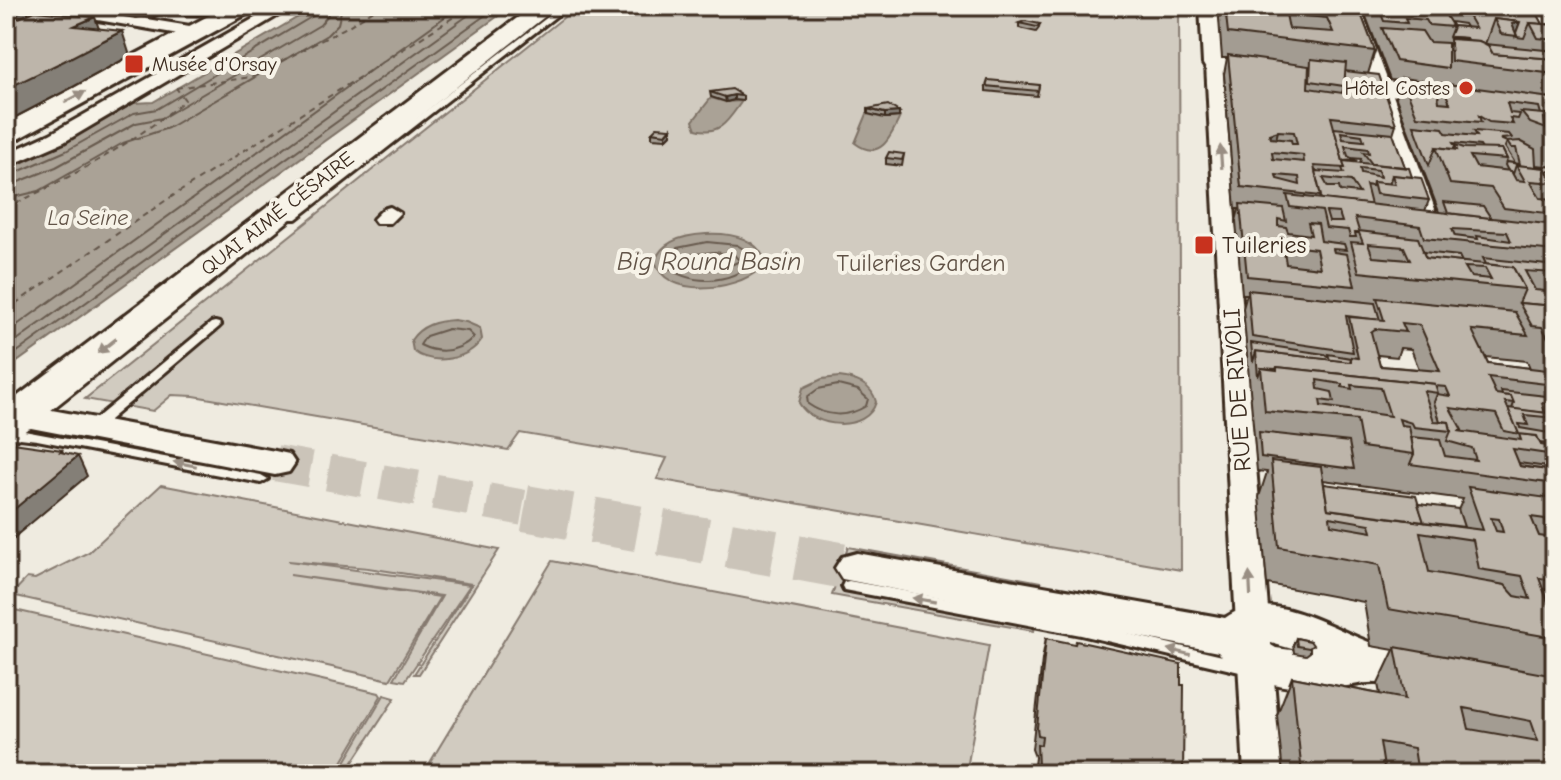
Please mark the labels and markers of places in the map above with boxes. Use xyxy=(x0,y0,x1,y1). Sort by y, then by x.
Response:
marker: Musée d'Orsay xyxy=(123,53,145,75)
place label: Musée d'Orsay xyxy=(152,53,277,76)
place label: Hôtel Costes xyxy=(1344,77,1450,100)
marker: Hôtel Costes xyxy=(1457,79,1475,97)
place label: Tuileries xyxy=(1222,231,1307,259)
marker: Tuileries xyxy=(1193,234,1215,256)

